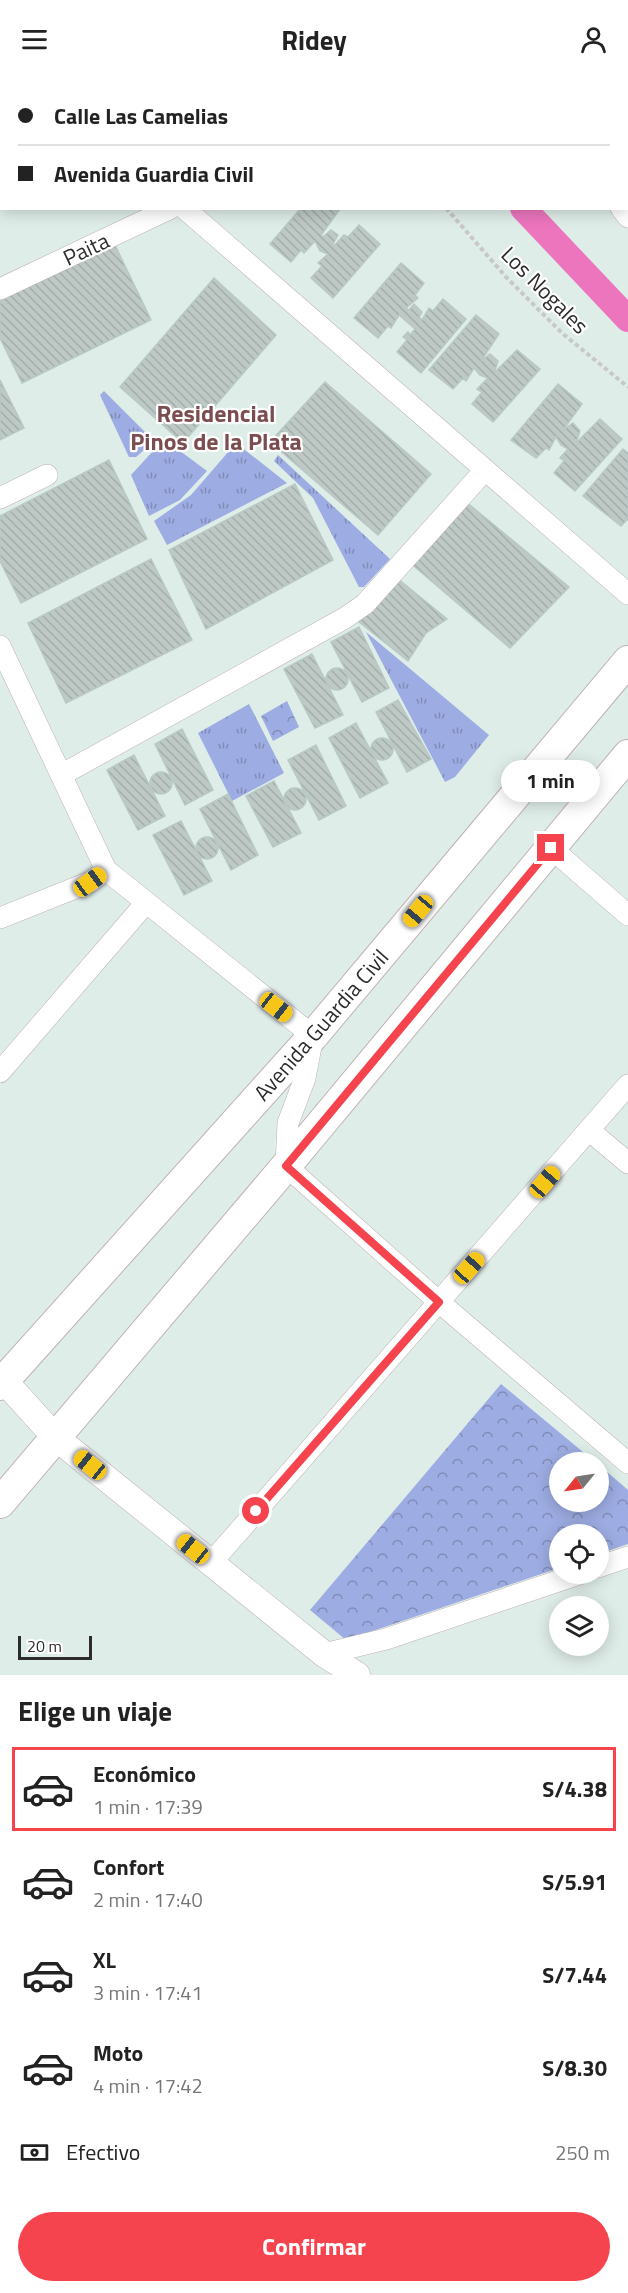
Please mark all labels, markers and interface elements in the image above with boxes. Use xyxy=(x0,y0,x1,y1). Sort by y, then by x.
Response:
text: Ridey xyxy=(281,19,347,60)
icon: menu xyxy=(18,23,51,56)
icon: person xyxy=(577,23,610,56)
text: Calle Las Camelias xyxy=(54,99,228,133)
text: Avenida Guardia Civil xyxy=(54,157,254,191)
street label: Paita xyxy=(57,224,115,274)
street label: Los Nogales xyxy=(493,238,597,342)
district label: Residencial Pinos de la Plata xyxy=(130,395,302,459)
callout: 1 min xyxy=(502,761,600,803)
text: 1 min xyxy=(526,765,575,796)
route end xyxy=(537,834,564,861)
car xyxy=(70,864,110,900)
car xyxy=(400,891,436,931)
street label: Avenida Guardia Civil xyxy=(245,942,397,1108)
car xyxy=(256,989,296,1025)
car xyxy=(526,1163,564,1201)
car xyxy=(450,1249,488,1287)
car xyxy=(70,1447,110,1483)
north arrow xyxy=(549,1452,609,1512)
map controls xyxy=(549,1452,609,1656)
route start xyxy=(242,1497,269,1524)
button: locate xyxy=(549,1524,609,1584)
car xyxy=(173,1531,213,1567)
button: layers xyxy=(549,1596,609,1656)
scale bar xyxy=(18,1633,92,1660)
text: 20 m xyxy=(27,1634,62,1658)
text: Elige un viaje xyxy=(18,1690,172,1731)
text: Económico xyxy=(93,1757,196,1791)
icon: car xyxy=(21,1762,75,1816)
text: S/4.38 xyxy=(542,1772,607,1806)
text: 1 min · 17:39 xyxy=(93,1791,203,1822)
text: Confort xyxy=(93,1850,164,1884)
icon: car xyxy=(21,1855,75,1909)
text: S/5.91 xyxy=(542,1865,607,1899)
text: 2 min · 17:40 xyxy=(93,1884,203,1915)
text: XL xyxy=(93,1943,116,1977)
icon: car xyxy=(21,1948,75,2002)
text: S/7.44 xyxy=(542,1958,607,1992)
text: 3 min · 17:41 xyxy=(93,1977,203,2008)
text: Moto xyxy=(93,2036,143,2070)
icon: car xyxy=(21,2041,75,2095)
text: S/8.30 xyxy=(542,2051,607,2085)
text: 4 min · 17:42 xyxy=(93,2070,203,2101)
text: Efectivo xyxy=(66,2135,140,2169)
icon: cash xyxy=(18,2136,51,2169)
text: 250 m xyxy=(555,2137,610,2168)
button: Confirmar xyxy=(18,2212,610,2281)

